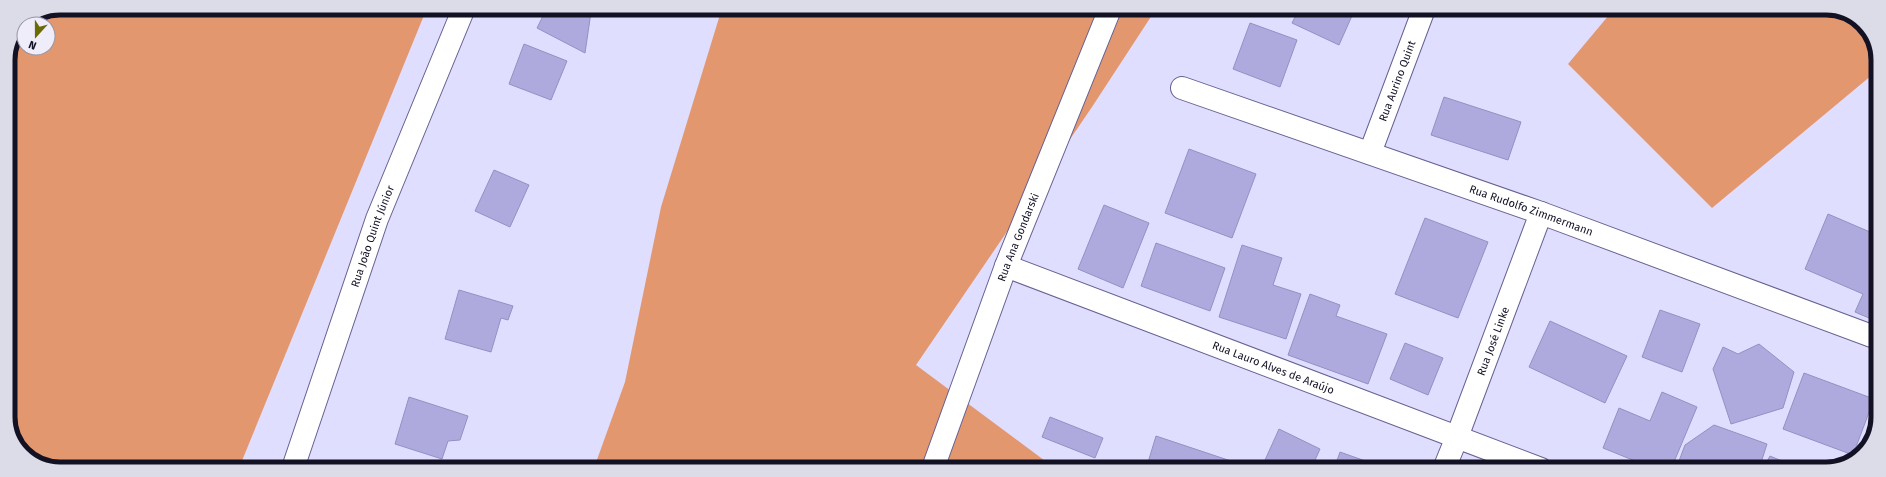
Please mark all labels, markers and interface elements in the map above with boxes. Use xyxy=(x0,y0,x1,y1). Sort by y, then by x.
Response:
north arrow xyxy=(16,16,56,56)
text: N xyxy=(27,37,38,52)
street label: Rua Aurino Quint xyxy=(1376,39,1419,123)
street label: Rua João Quint Júnior xyxy=(348,183,397,289)
street label: Rua Rudolfo Zimmermann xyxy=(1467,183,1595,239)
street label: Rua Ana Gondarski xyxy=(995,191,1042,283)
street label: Rua José Linke xyxy=(1475,305,1512,377)
street label: Rua Lauro Alves de Araújo xyxy=(1210,339,1336,397)

